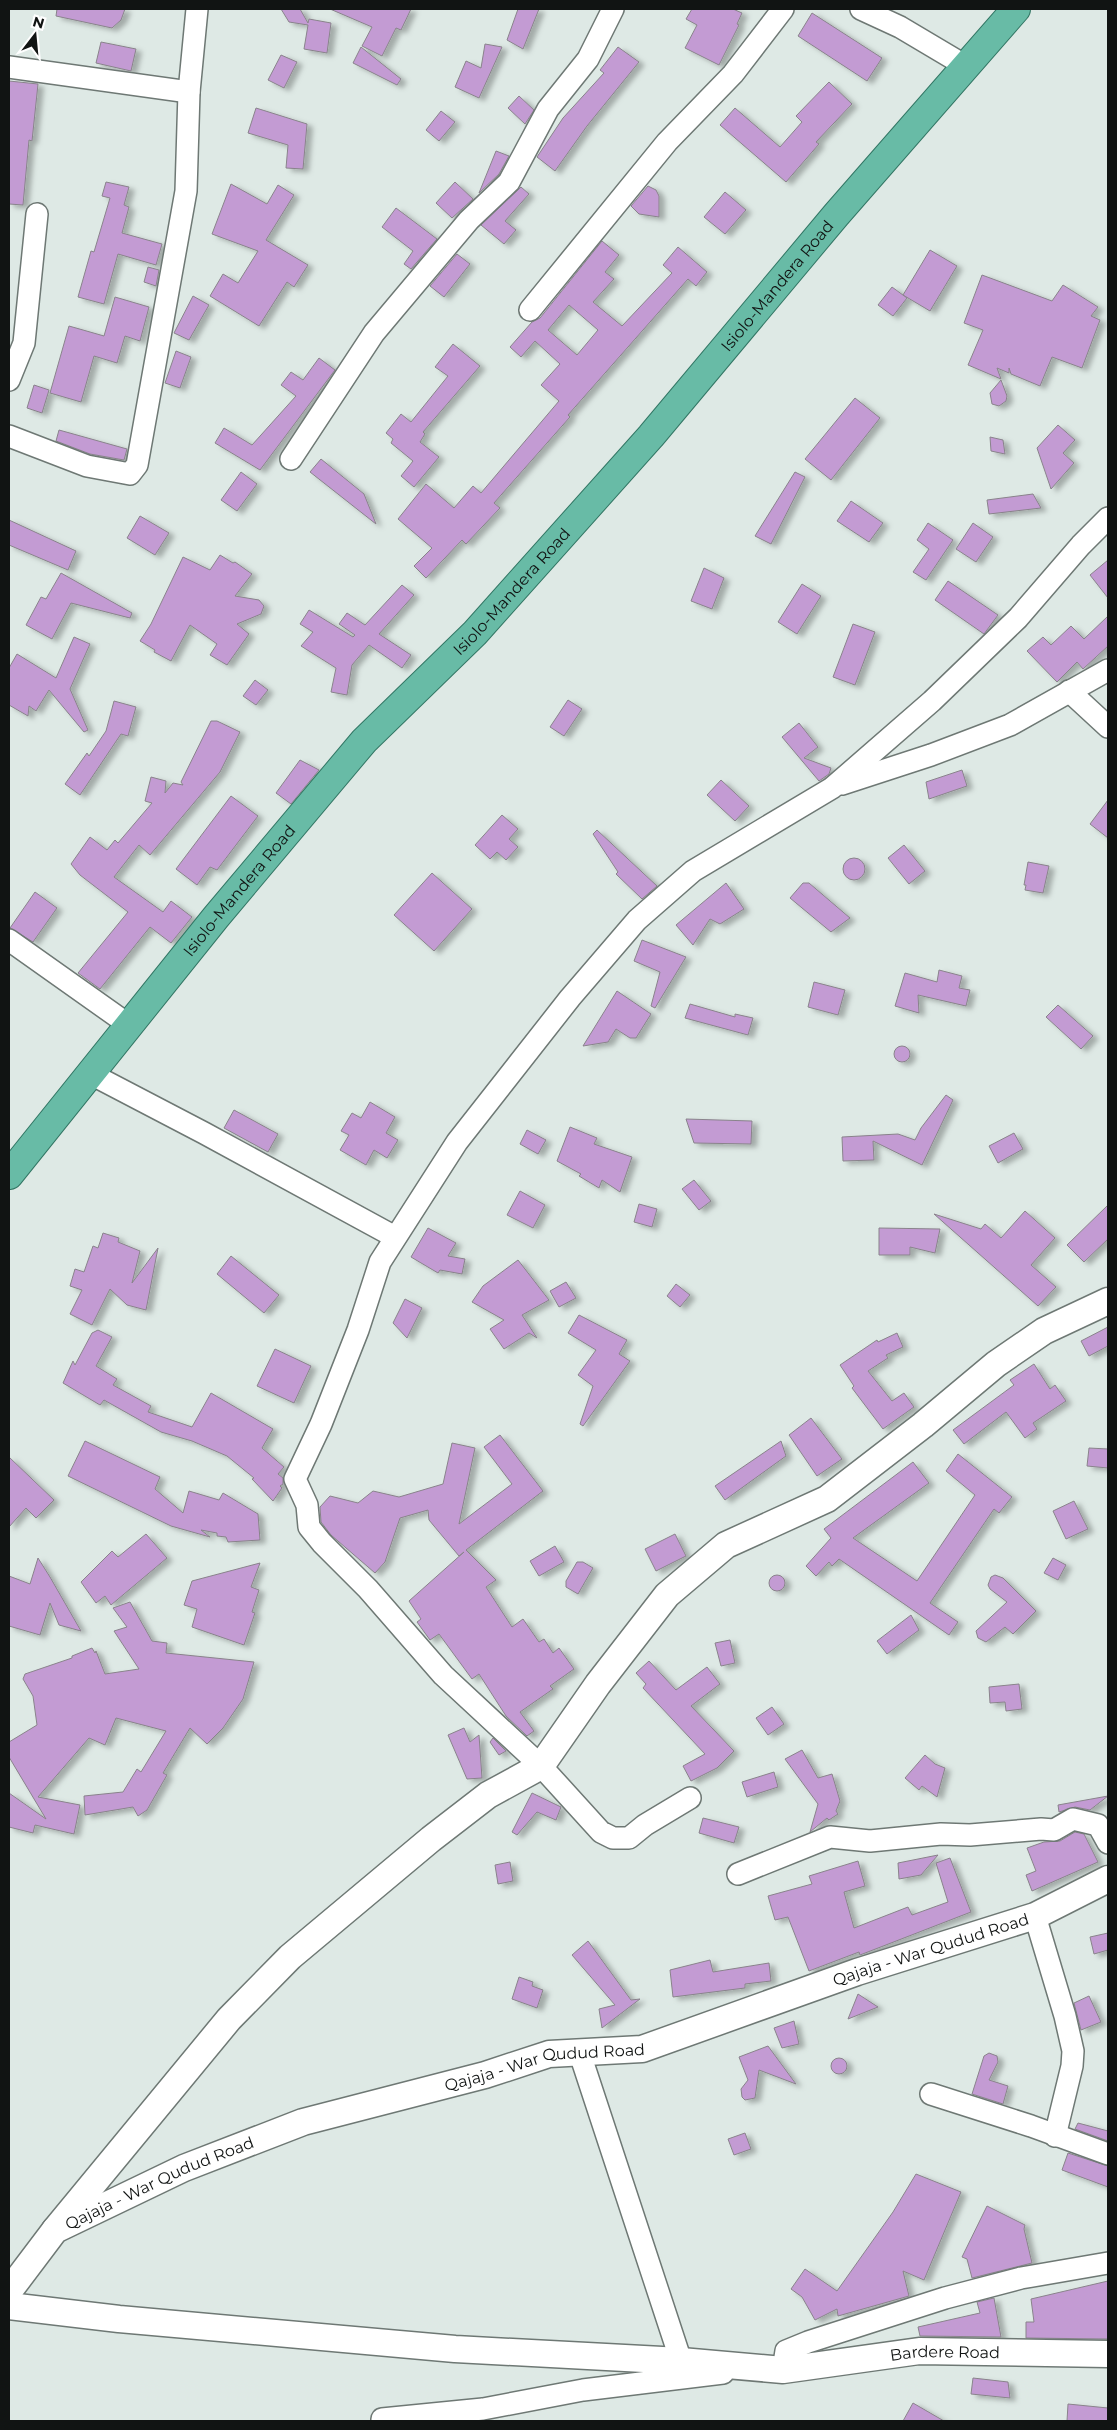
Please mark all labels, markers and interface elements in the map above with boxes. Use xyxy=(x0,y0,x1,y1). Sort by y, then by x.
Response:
north arrow xyxy=(10,10,60,60)
text: N xyxy=(31,12,47,33)
street label: Isiolo-Mandera Road xyxy=(717,216,838,355)
street label: Isiolo-Mandera Road xyxy=(449,524,574,659)
street label: Isiolo-Mandera Road xyxy=(179,821,299,960)
street label: Qajaja - War Qudud Road xyxy=(830,1910,1031,1990)
street label: Qajaja - War Qudud Road xyxy=(443,2040,645,2095)
street label: Qajaja - War Qudud Road xyxy=(62,2133,257,2234)
street label: Bardere Road xyxy=(889,2342,1000,2365)

